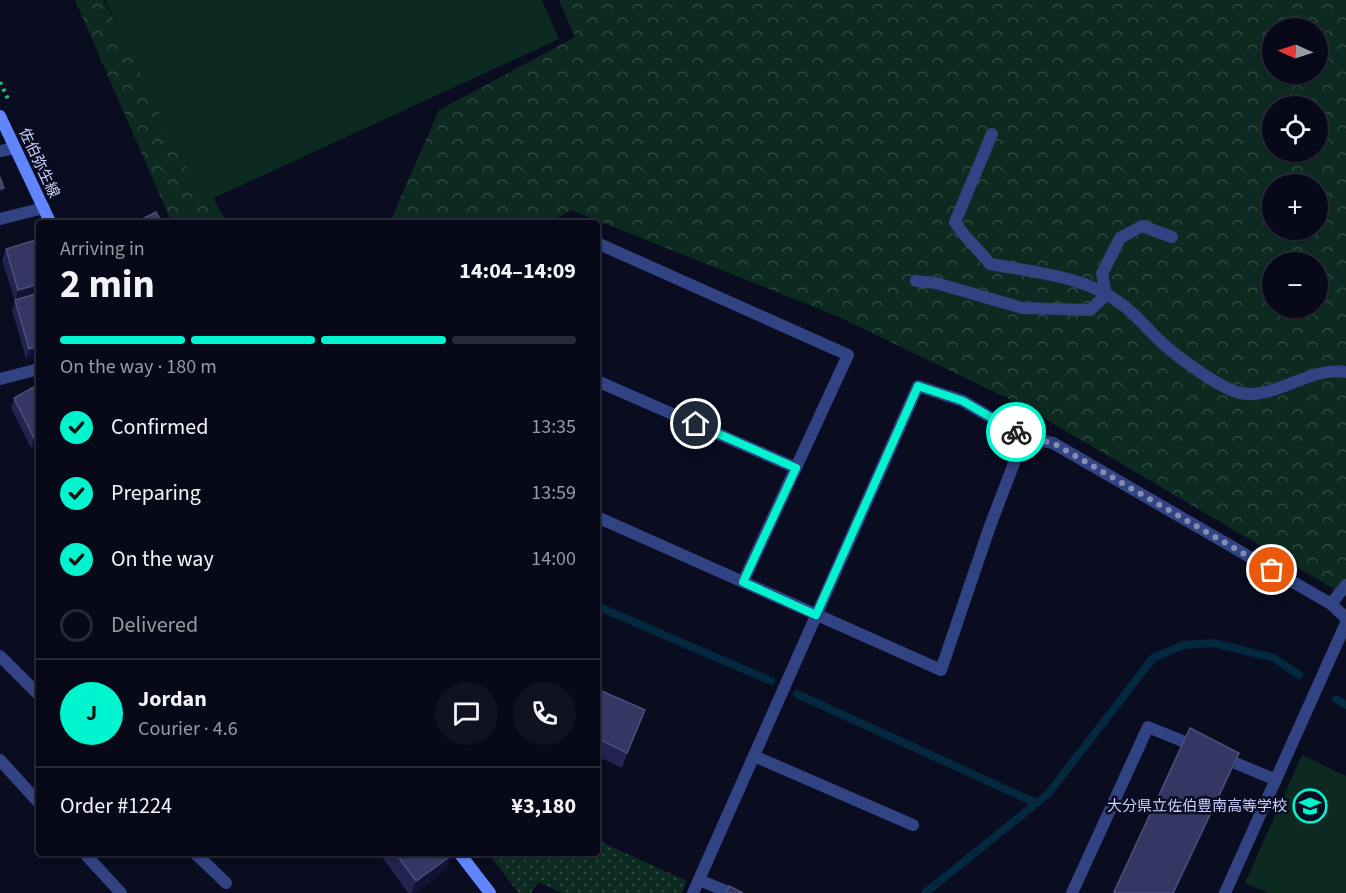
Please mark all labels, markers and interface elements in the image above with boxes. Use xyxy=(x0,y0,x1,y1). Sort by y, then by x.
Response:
north arrow xyxy=(1262,18,1328,84)
map controls xyxy=(1262,18,1328,318)
button: locate xyxy=(1262,96,1328,162)
street label: 佐伯弥生線 xyxy=(14,125,64,201)
button: + xyxy=(1262,174,1328,240)
text: Arriving in xyxy=(60,235,145,263)
button: − xyxy=(1262,252,1328,318)
text: 14:04–14:09 xyxy=(459,255,576,287)
text: 2 min xyxy=(60,257,155,313)
text: On the way · 180 m xyxy=(60,353,217,381)
pin xyxy=(670,398,721,449)
courier xyxy=(986,402,1046,462)
icon: home xyxy=(679,407,712,440)
icon: check xyxy=(60,411,93,444)
text: Confirmed xyxy=(111,411,208,443)
text: 13:35 xyxy=(531,413,576,441)
icon: bike xyxy=(1000,416,1033,449)
icon: check xyxy=(60,477,93,510)
text: Preparing xyxy=(111,477,201,509)
text: 13:59 xyxy=(531,479,576,507)
icon: check xyxy=(60,543,93,576)
text: On the way xyxy=(111,543,214,575)
pin xyxy=(1246,544,1297,595)
text: 14:00 xyxy=(531,545,576,573)
icon: bag xyxy=(1255,553,1288,586)
text: Delivered xyxy=(111,609,198,641)
button: chat xyxy=(435,682,498,745)
button: phone xyxy=(513,682,576,745)
text: Jordan xyxy=(138,683,207,715)
text: J xyxy=(86,697,97,729)
text: Courier · 4.6 xyxy=(138,715,238,743)
school or university icon: 大分県立佐伯豊南高等学校 xyxy=(1292,788,1328,824)
text: Order #1224 xyxy=(60,790,172,822)
text: ¥3,180 xyxy=(511,790,576,822)
place label: 大分県立佐伯豊南高等学校 xyxy=(1107,796,1287,817)

